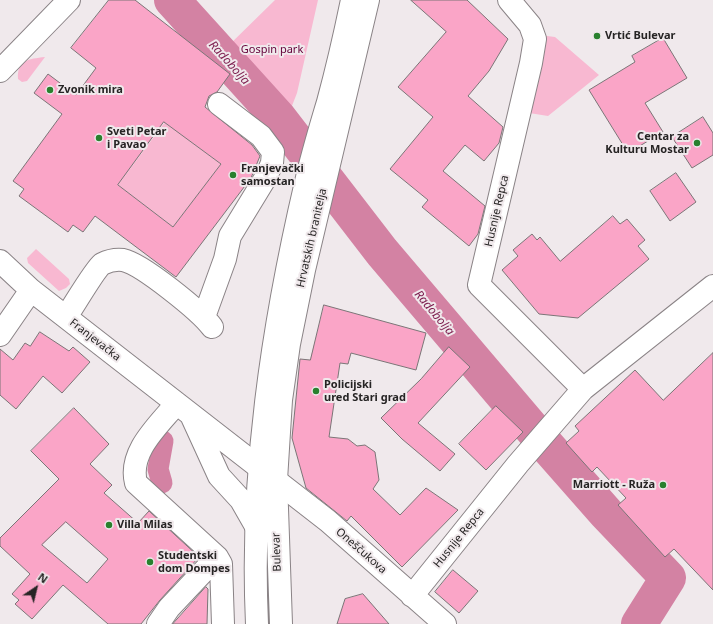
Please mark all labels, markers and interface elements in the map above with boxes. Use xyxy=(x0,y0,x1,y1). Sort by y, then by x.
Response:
place label: Vrtić Bulevar xyxy=(605,29,675,43)
marker: Vrtić Bulevar xyxy=(592,31,602,41)
water label: Radobolja xyxy=(206,38,252,88)
park label: Gospin park xyxy=(241,43,303,57)
place label: Zvonik mira xyxy=(58,83,123,97)
marker: Zvonik mira xyxy=(45,85,55,95)
place label: Sveti Petar i Pavao xyxy=(107,125,167,151)
place label: Centar za Kulturu Mostar xyxy=(605,130,689,156)
marker: Sveti Petar i Pavao xyxy=(94,133,104,143)
marker: Centar za Kulturu Mostar xyxy=(692,138,702,148)
place label: Franjevački samostan xyxy=(241,162,304,188)
marker: Franjevački samostan xyxy=(228,170,238,180)
street label: Husnije Repca xyxy=(482,174,512,248)
street label: Hrvatskih branitelja xyxy=(294,187,330,289)
water label: Radobolja xyxy=(411,288,457,338)
street label: Franjevačka xyxy=(67,316,123,364)
place label: Policijski ured Stari grad xyxy=(324,378,406,404)
marker: Policijski ured Stari grad xyxy=(311,386,321,396)
place label: Marriott - Ruža xyxy=(573,478,655,492)
marker: Marriott - Ruža xyxy=(658,480,668,490)
street label: Husnije Repca xyxy=(431,505,487,571)
place label: Villa Milas xyxy=(117,518,172,532)
marker: Villa Milas xyxy=(104,520,114,530)
street label: Oneščukova xyxy=(333,525,389,577)
street label: Bulevar xyxy=(270,532,284,572)
place label: Studentski dom Dompes xyxy=(158,549,230,575)
marker: Studentski dom Dompes xyxy=(145,557,155,567)
north arrow xyxy=(16,568,56,608)
text: N xyxy=(35,569,51,586)

